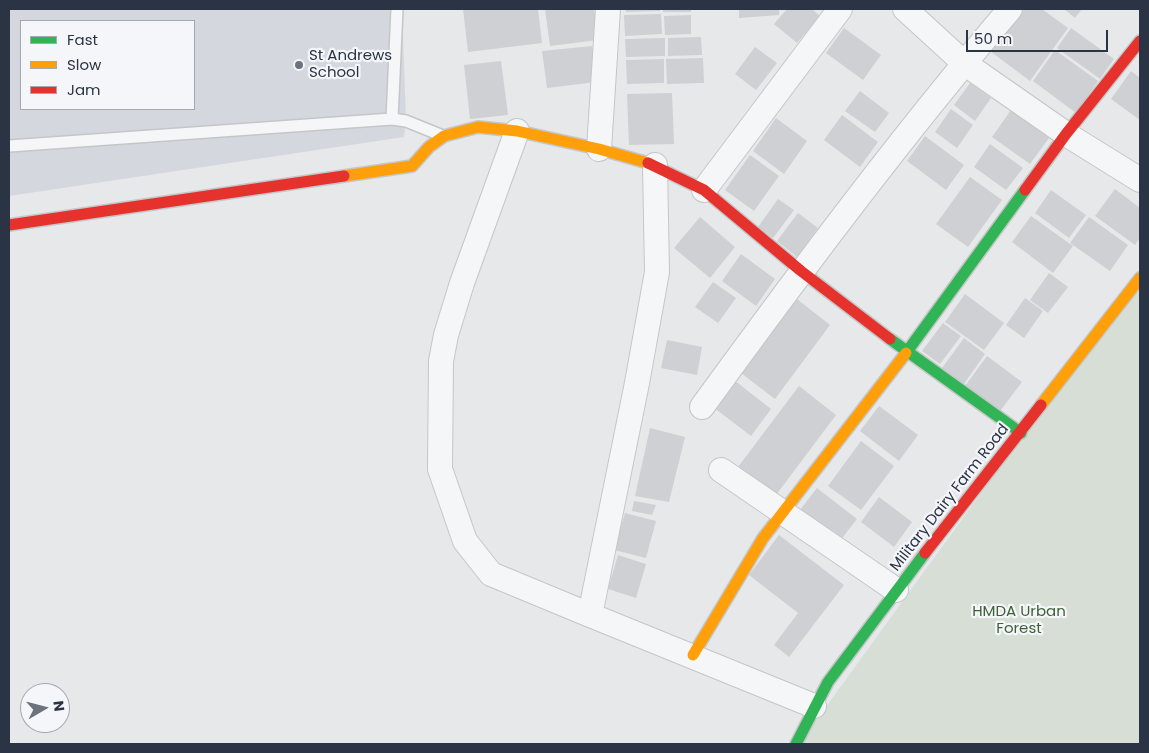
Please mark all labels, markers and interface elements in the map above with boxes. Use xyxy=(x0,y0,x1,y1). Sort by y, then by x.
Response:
legend xyxy=(20,20,195,110)
scale bar xyxy=(969,20,1112,52)
text: 50 m xyxy=(974,28,1012,49)
text: Fast xyxy=(67,29,98,50)
place label: St Andrews School xyxy=(309,47,392,82)
text: Slow xyxy=(67,54,101,75)
marker: St Andrews School xyxy=(293,59,305,71)
text: Jam xyxy=(67,79,101,100)
street label: Military Dairy Farm Road xyxy=(887,421,1013,575)
park label: HMDA Urban Forest xyxy=(972,603,1066,638)
north arrow xyxy=(20,683,70,733)
text: N xyxy=(48,699,69,713)

